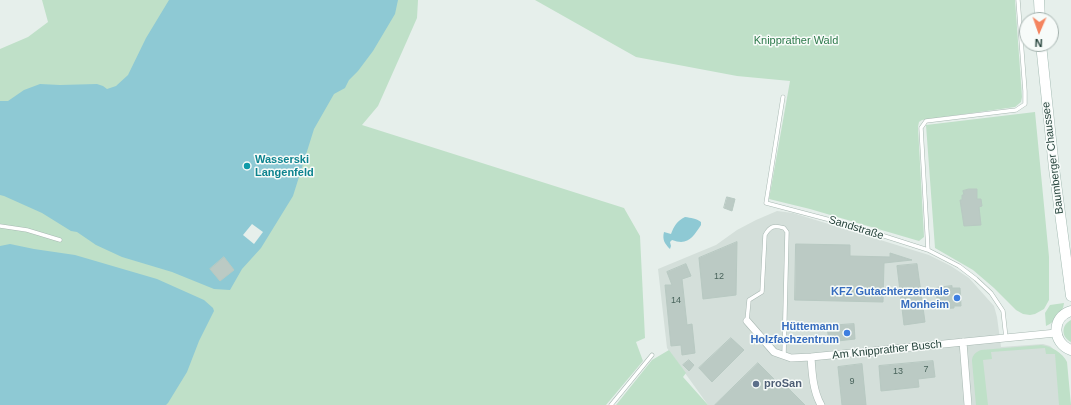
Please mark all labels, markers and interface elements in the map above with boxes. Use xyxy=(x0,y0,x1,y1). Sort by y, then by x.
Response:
north arrow xyxy=(1019,12,1059,52)
park label: Knipprather Wald xyxy=(754,34,838,48)
text: N xyxy=(1034,37,1043,49)
street label: Baumberger Chaussee xyxy=(1040,101,1066,215)
place label: Wasserski Langenfeld xyxy=(255,153,314,179)
marker: Wasserski Langenfeld xyxy=(242,161,252,171)
street label: Sandstraße xyxy=(827,213,885,243)
house number: 12 xyxy=(714,272,724,282)
place label: KFZ Gutachterzentrale Monheim xyxy=(831,285,949,311)
marker: KFZ Gutachterzentrale Monheim xyxy=(952,293,962,303)
house number: 14 xyxy=(671,296,681,306)
place label: Hüttemann Holzfachzentrum xyxy=(750,320,839,346)
marker: Hüttemann Holzfachzentrum xyxy=(842,328,852,338)
street label: Am Knipprather Busch xyxy=(832,338,942,362)
house number: 7 xyxy=(923,365,929,375)
house number: 13 xyxy=(893,367,903,377)
place label: proSan xyxy=(764,377,802,391)
house number: 9 xyxy=(849,377,855,387)
marker: proSan xyxy=(751,379,761,389)

